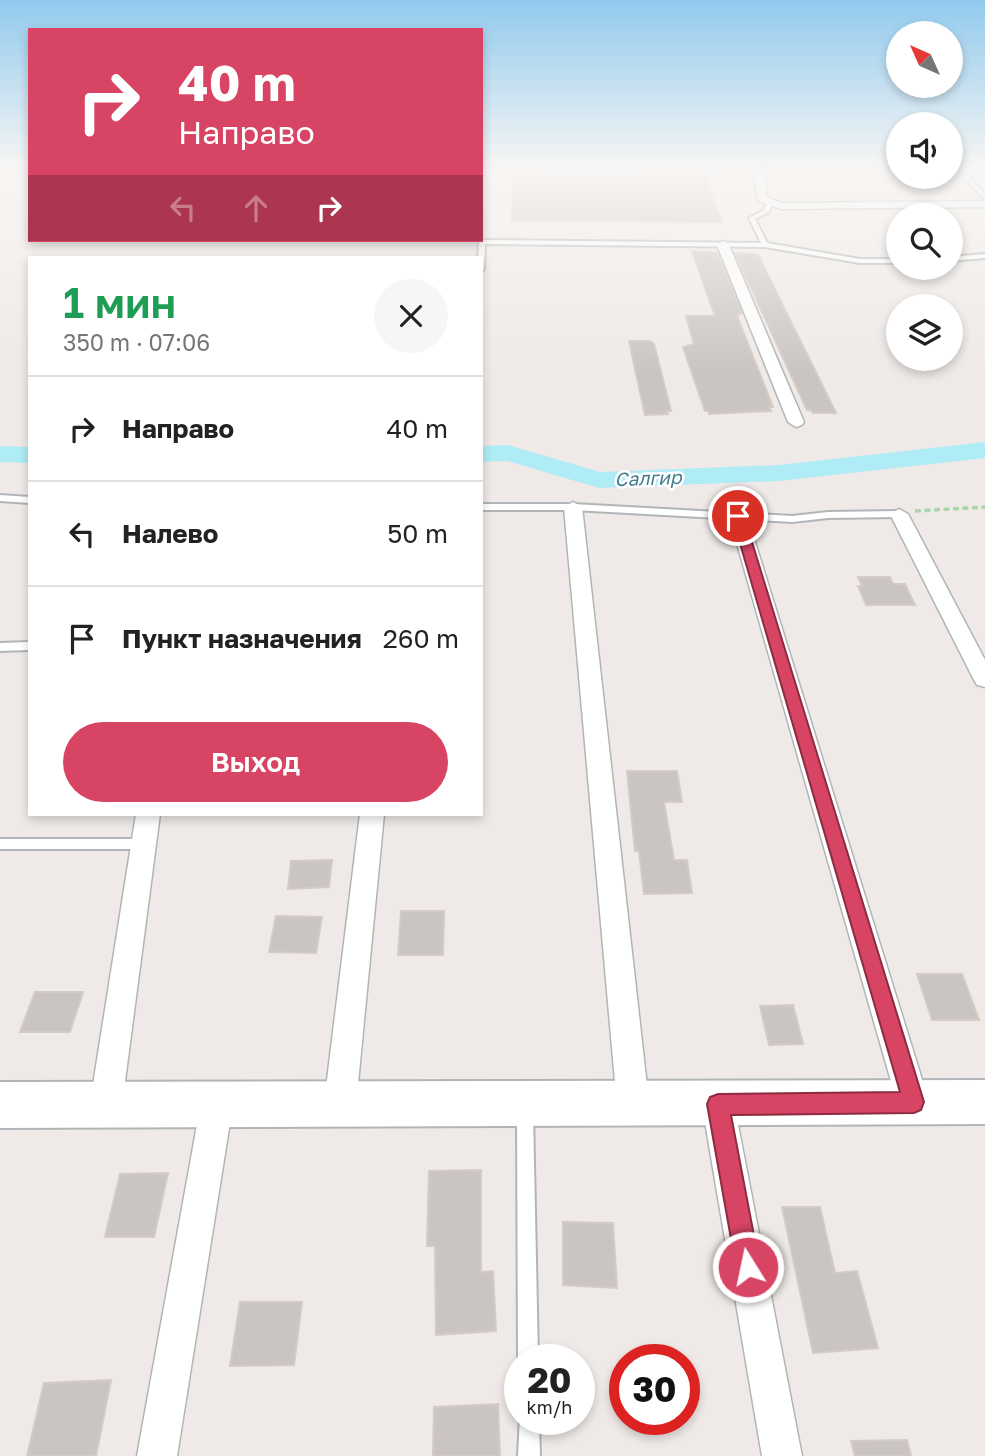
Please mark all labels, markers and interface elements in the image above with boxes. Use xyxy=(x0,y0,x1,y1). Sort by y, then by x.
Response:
north arrow xyxy=(886,21,962,98)
map controls xyxy=(886,21,963,371)
text: 40 m xyxy=(178,53,296,112)
icon: right xyxy=(63,56,154,147)
button: sound xyxy=(886,112,963,189)
text: Направо xyxy=(178,113,315,151)
icon: left xyxy=(164,189,202,227)
icon: ahead xyxy=(237,189,275,227)
icon: right xyxy=(310,189,348,227)
button: search xyxy=(886,203,963,280)
text: 1 мин xyxy=(63,277,176,327)
button: close xyxy=(374,279,448,353)
button: layers xyxy=(886,294,963,371)
text: 350 m · 07:06 xyxy=(63,328,210,356)
icon: right xyxy=(63,410,101,448)
text: Направо xyxy=(122,413,234,444)
text: 40 m xyxy=(387,413,448,444)
water label: Салгир xyxy=(614,465,683,490)
pin xyxy=(708,486,768,546)
icon: arrive xyxy=(719,497,757,535)
icon: left xyxy=(63,515,101,553)
text: Налево xyxy=(122,518,218,549)
text: 50 m xyxy=(387,518,448,549)
icon: arrive xyxy=(63,620,101,658)
text: Пункт назначения xyxy=(122,623,362,654)
text: 260 m xyxy=(383,623,459,654)
button: Выход xyxy=(63,722,448,802)
position arrow xyxy=(711,1230,785,1304)
speed limit sign: 30 xyxy=(609,1344,700,1435)
text: 20 xyxy=(527,1359,572,1401)
text: km/h xyxy=(527,1396,572,1418)

